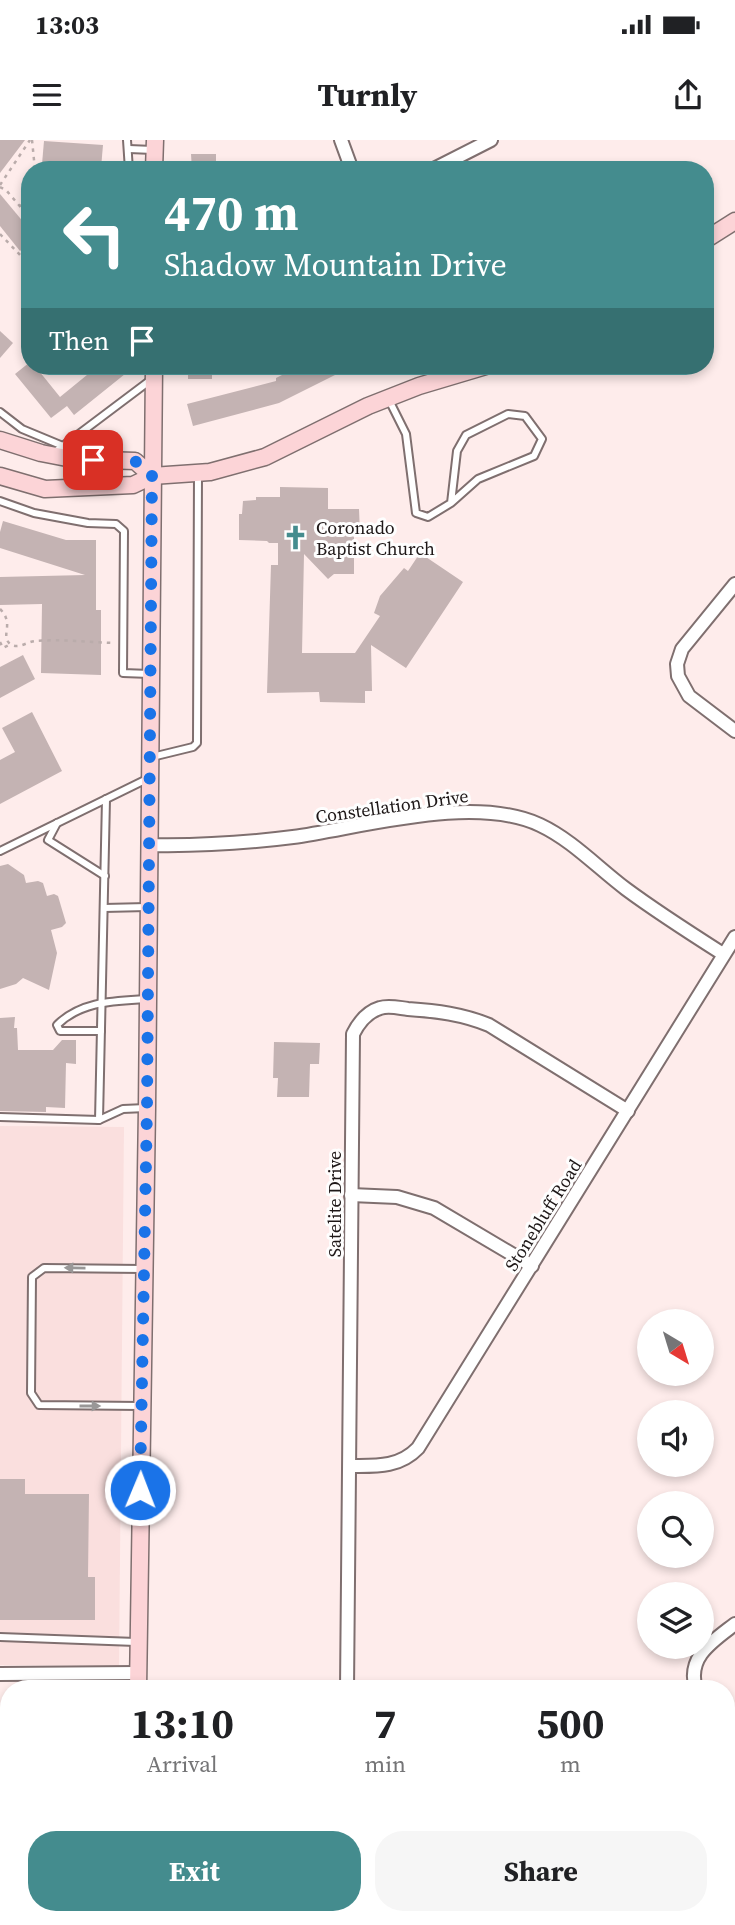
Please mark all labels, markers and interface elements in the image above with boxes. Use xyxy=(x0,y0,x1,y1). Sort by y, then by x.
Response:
text: 13:03 xyxy=(35,7,99,43)
text: Turnly xyxy=(318,73,417,117)
icon: menu xyxy=(28,76,66,114)
icon: share xyxy=(669,76,707,114)
text: 470 m xyxy=(164,179,299,246)
icon: left xyxy=(49,189,140,280)
text: Shadow Mountain Drive xyxy=(164,243,507,287)
icon: arrive xyxy=(123,322,161,360)
text: Then xyxy=(49,323,109,359)
pin xyxy=(63,430,123,490)
icon: arrive xyxy=(74,441,112,479)
place label: Coronado Baptist Church xyxy=(316,515,435,561)
church icon: Coronado Baptist Church xyxy=(282,523,310,551)
street label: Constellation Drive xyxy=(314,783,470,829)
street label: Satelite Drive xyxy=(322,1151,347,1257)
street label: Stonebluff Road xyxy=(499,1154,587,1276)
one-way arrow xyxy=(64,1262,86,1274)
north arrow xyxy=(637,1309,714,1386)
map controls xyxy=(637,1309,714,1659)
one-way arrow xyxy=(79,1400,101,1412)
button: sound xyxy=(637,1400,714,1477)
position arrow xyxy=(103,1453,177,1527)
button: search xyxy=(637,1491,714,1568)
button: layers xyxy=(637,1582,714,1659)
text: 13:10 xyxy=(130,1694,234,1752)
text: 7 xyxy=(374,1694,397,1752)
text: 500 xyxy=(536,1694,605,1752)
text: Arrival xyxy=(147,1748,218,1780)
text: min xyxy=(364,1748,406,1780)
text: m xyxy=(560,1748,581,1780)
button: Exit xyxy=(28,1831,361,1911)
button: Share xyxy=(375,1831,707,1911)

